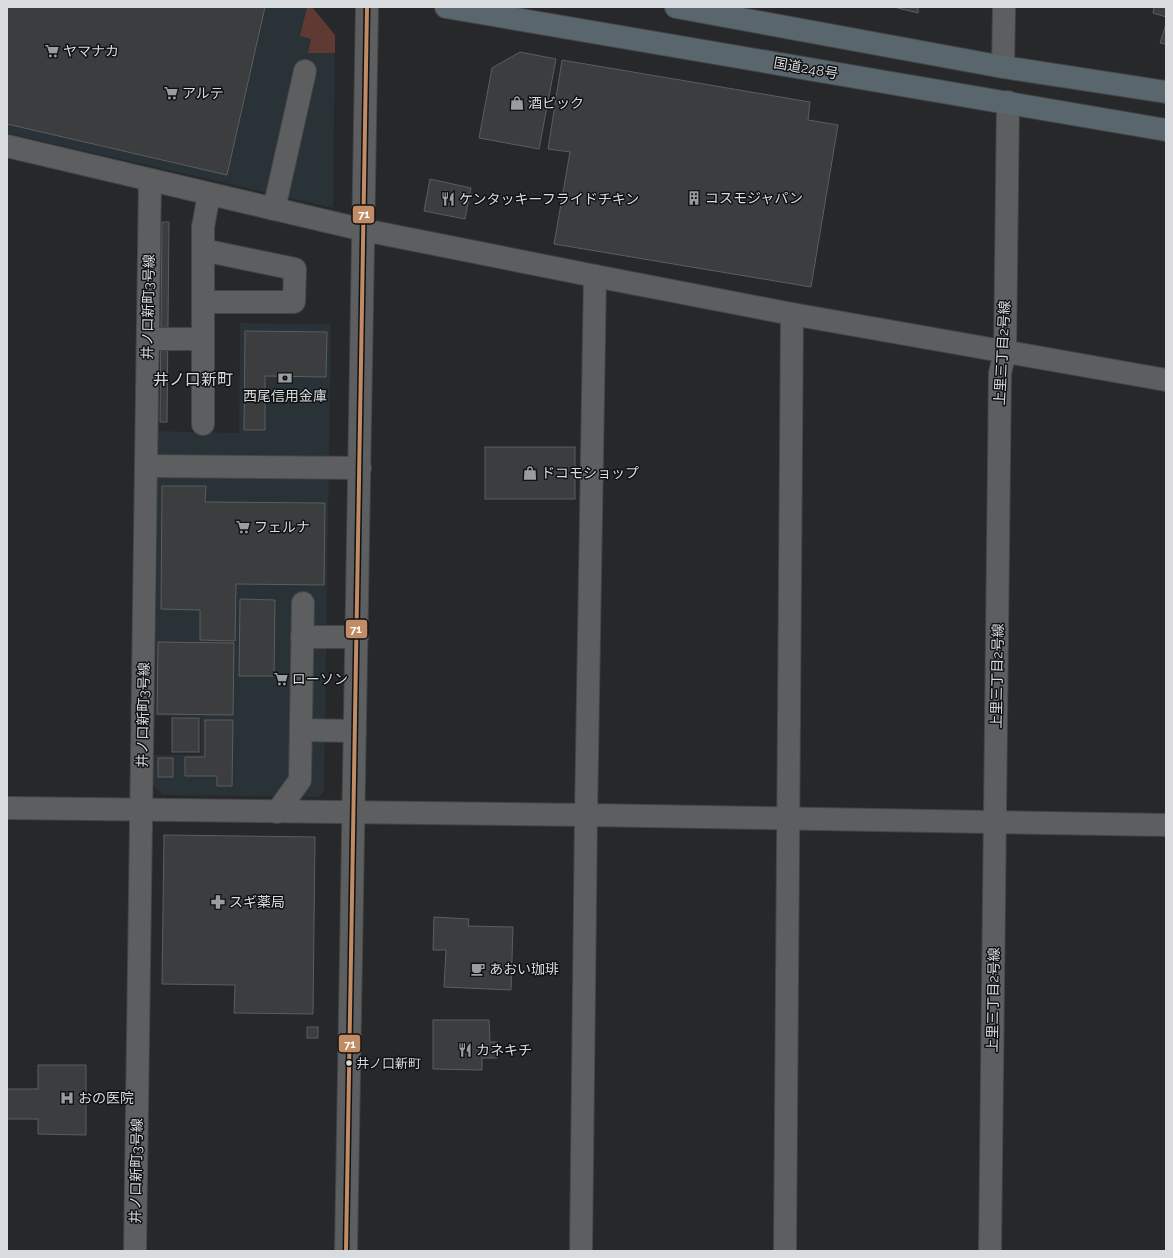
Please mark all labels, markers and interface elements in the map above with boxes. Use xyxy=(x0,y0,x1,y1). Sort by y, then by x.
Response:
supermarket icon: ヤマナカ xyxy=(44,43,60,59)
place label: ヤマナカ xyxy=(63,43,119,59)
street label: 国道248号 xyxy=(772,54,840,82)
supermarket icon: アルテ xyxy=(163,85,179,101)
place label: アルテ xyxy=(182,85,224,101)
shop icon: 酒ビック xyxy=(509,95,525,111)
place label: 酒ビック xyxy=(528,95,584,111)
building icon: コスモジャパン xyxy=(686,190,702,206)
place label: コスモジャパン xyxy=(705,190,803,206)
restaurant icon: ケンタッキーフライドチキン xyxy=(440,191,456,207)
place label: ケンタッキーフライドチキン xyxy=(459,191,639,207)
line badge: 71 xyxy=(352,205,375,224)
text: 71 xyxy=(358,208,370,221)
street label: 井ノ口新町3号線 xyxy=(139,254,157,360)
street label: 上里三丁目2号線 xyxy=(991,300,1013,406)
district label: 井ノ口新町 xyxy=(153,370,233,389)
bank icon: 西尾信用金庫 xyxy=(277,370,293,386)
place label: 西尾信用金庫 xyxy=(243,388,327,404)
shop icon: ドコモショップ xyxy=(522,465,538,481)
place label: ドコモショップ xyxy=(541,465,639,481)
supermarket icon: フェルナ xyxy=(235,519,251,535)
place label: フェルナ xyxy=(254,519,310,535)
line badge: 71 xyxy=(345,619,368,639)
text: 71 xyxy=(350,623,362,636)
street label: 上里三丁目2号線 xyxy=(988,623,1006,729)
street label: 井ノ口新町3号線 xyxy=(134,662,152,768)
supermarket icon: ローソン xyxy=(273,671,289,687)
place label: ローソン xyxy=(292,671,348,687)
pharmacy icon: スギ薬局 xyxy=(210,894,226,910)
place label: スギ薬局 xyxy=(229,894,285,910)
street label: 上里三丁目2号線 xyxy=(984,947,1002,1053)
cafe icon: あおい珈琲 xyxy=(470,961,486,977)
place label: あおい珈琲 xyxy=(489,961,559,977)
line badge: 71 xyxy=(338,1034,361,1053)
text: 71 xyxy=(344,1038,356,1051)
restaurant icon: カネキチ xyxy=(457,1042,473,1058)
place label: カネキチ xyxy=(476,1042,532,1058)
place label: 井ノ口新町 xyxy=(356,1056,421,1071)
marker: 井ノ口新町 xyxy=(344,1058,354,1068)
hospital icon: おの医院 xyxy=(59,1090,75,1106)
place label: おの医院 xyxy=(78,1090,134,1106)
street label: 井ノ口新町3号線 xyxy=(127,1118,145,1224)

